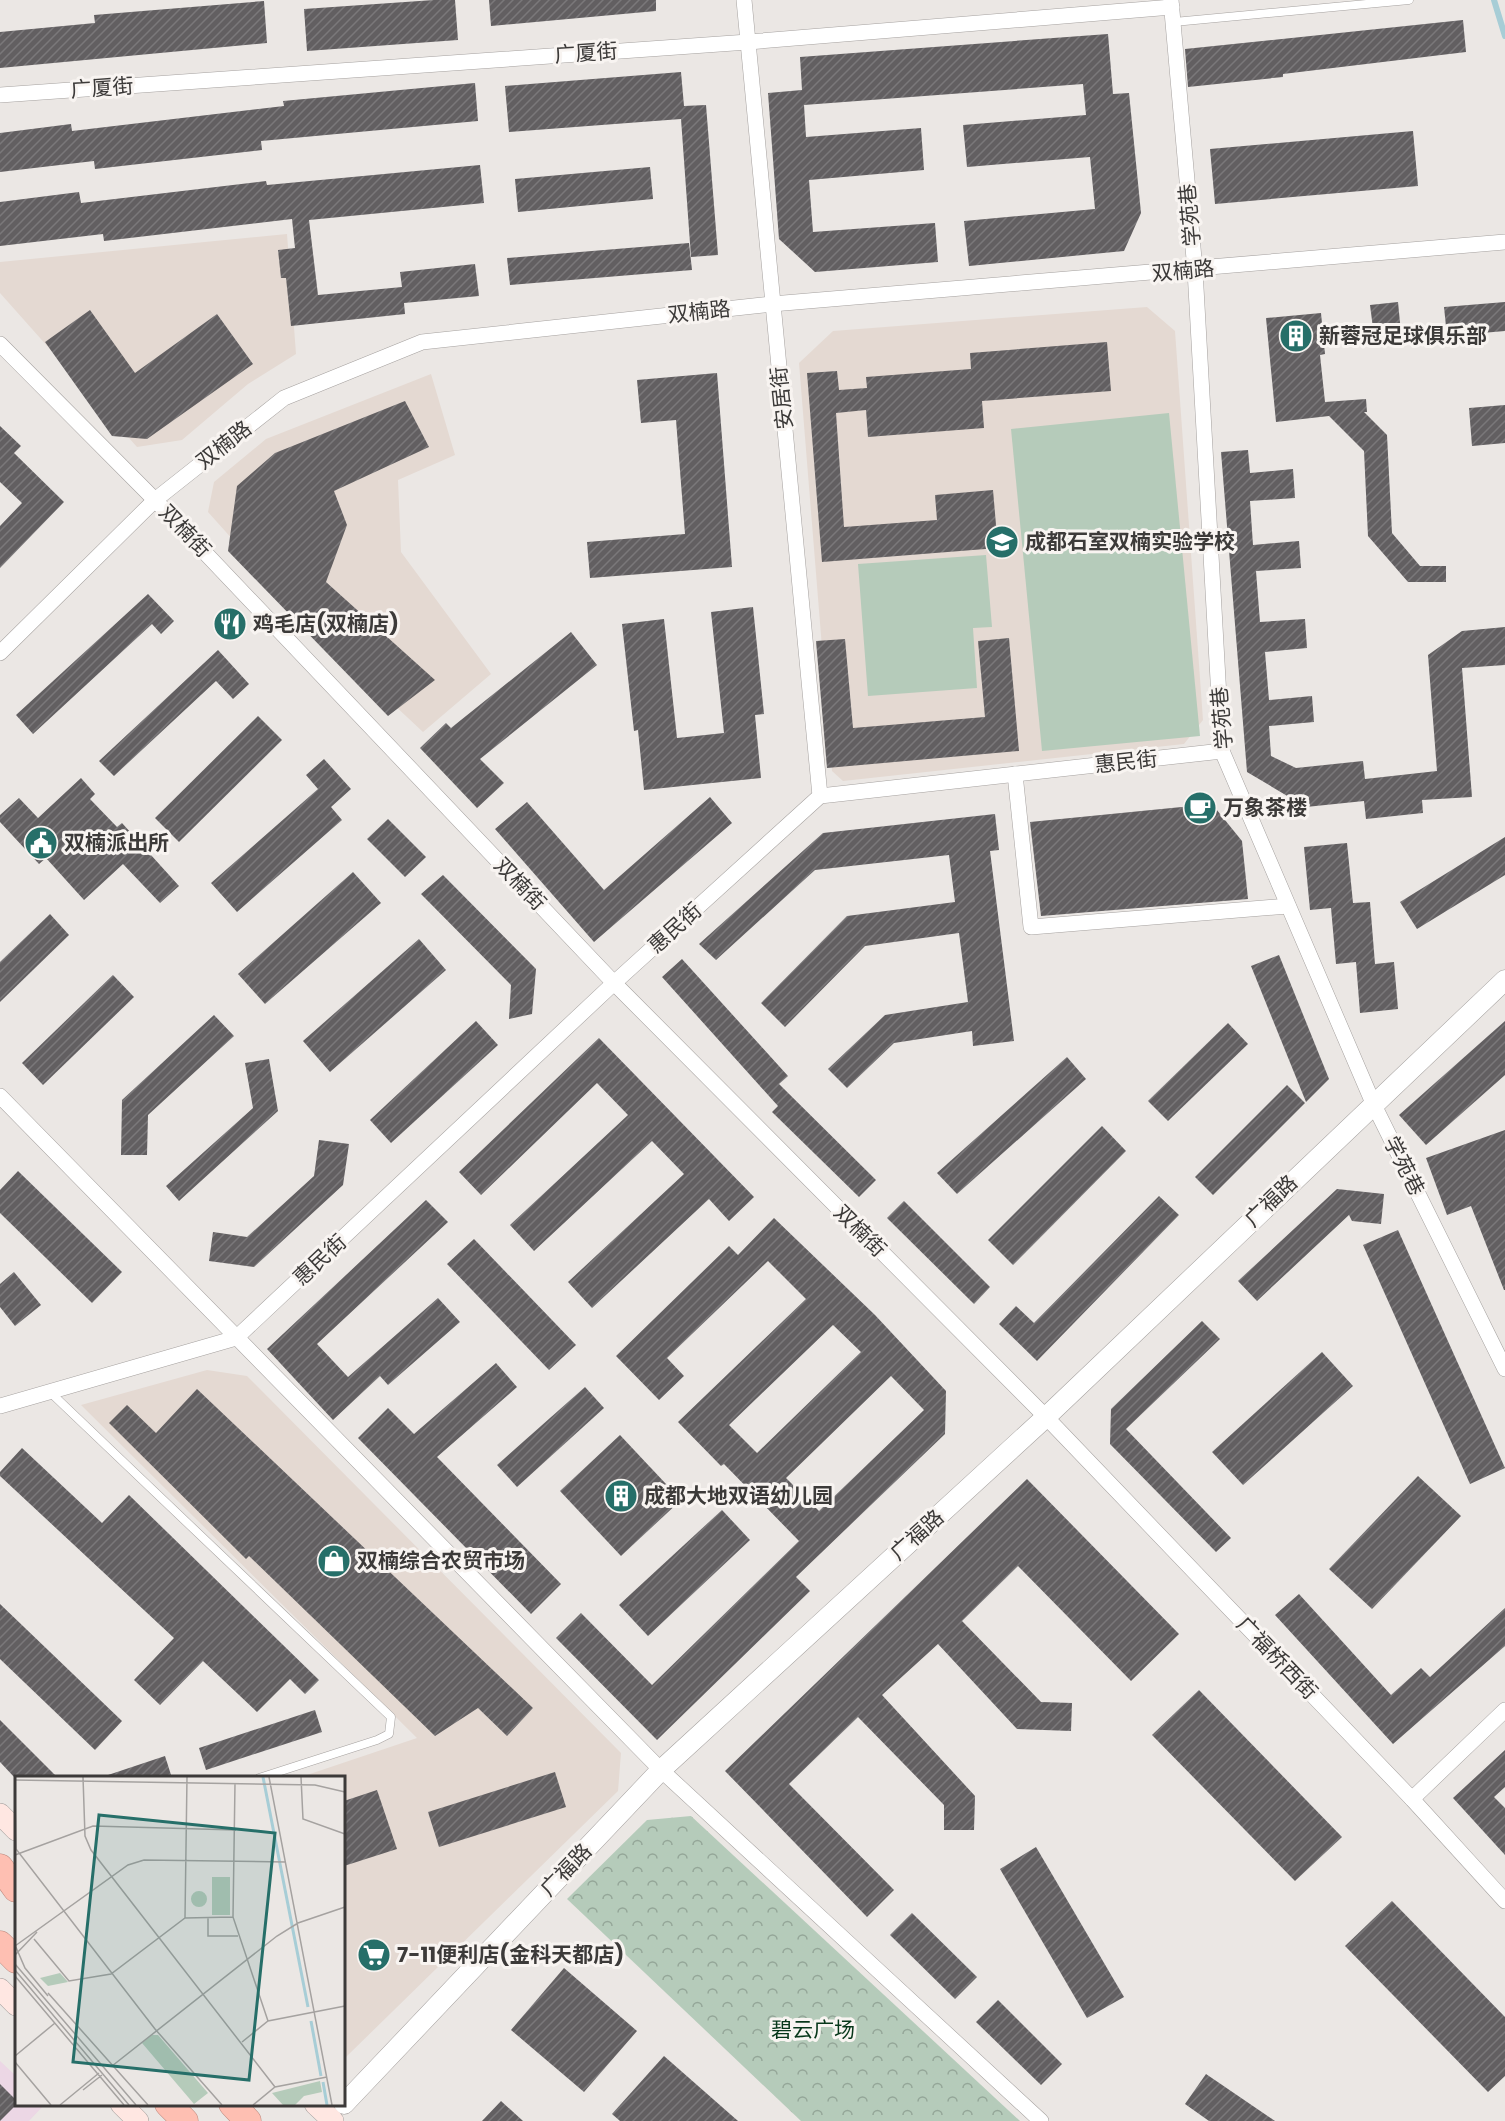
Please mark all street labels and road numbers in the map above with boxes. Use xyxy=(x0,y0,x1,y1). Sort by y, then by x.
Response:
street label: 广厦街 xyxy=(554,36,618,69)
street label: 广厦街 xyxy=(70,71,134,104)
street label: 学苑巷 xyxy=(1172,182,1207,248)
street label: 双楠路 xyxy=(1150,253,1216,288)
street label: 双楠路 xyxy=(666,294,732,329)
street label: 安居街 xyxy=(764,365,799,431)
street label: 双楠路 xyxy=(190,414,257,475)
street label: 双楠街 xyxy=(153,498,218,563)
street label: 学苑巷 xyxy=(1204,685,1239,751)
street label: 惠民街 xyxy=(1093,744,1159,779)
street label: 双楠街 xyxy=(488,851,553,916)
street label: 惠民街 xyxy=(642,896,708,959)
street label: 学苑巷 xyxy=(1377,1131,1432,1200)
street label: 广福路 xyxy=(1238,1168,1303,1233)
street label: 双楠街 xyxy=(828,1198,893,1263)
street label: 惠民街 xyxy=(287,1228,353,1292)
street label: 广福路 xyxy=(884,1503,950,1566)
street label: 广福桥西街 xyxy=(1230,1610,1324,1705)
street label: 广福路 xyxy=(533,1837,598,1902)

